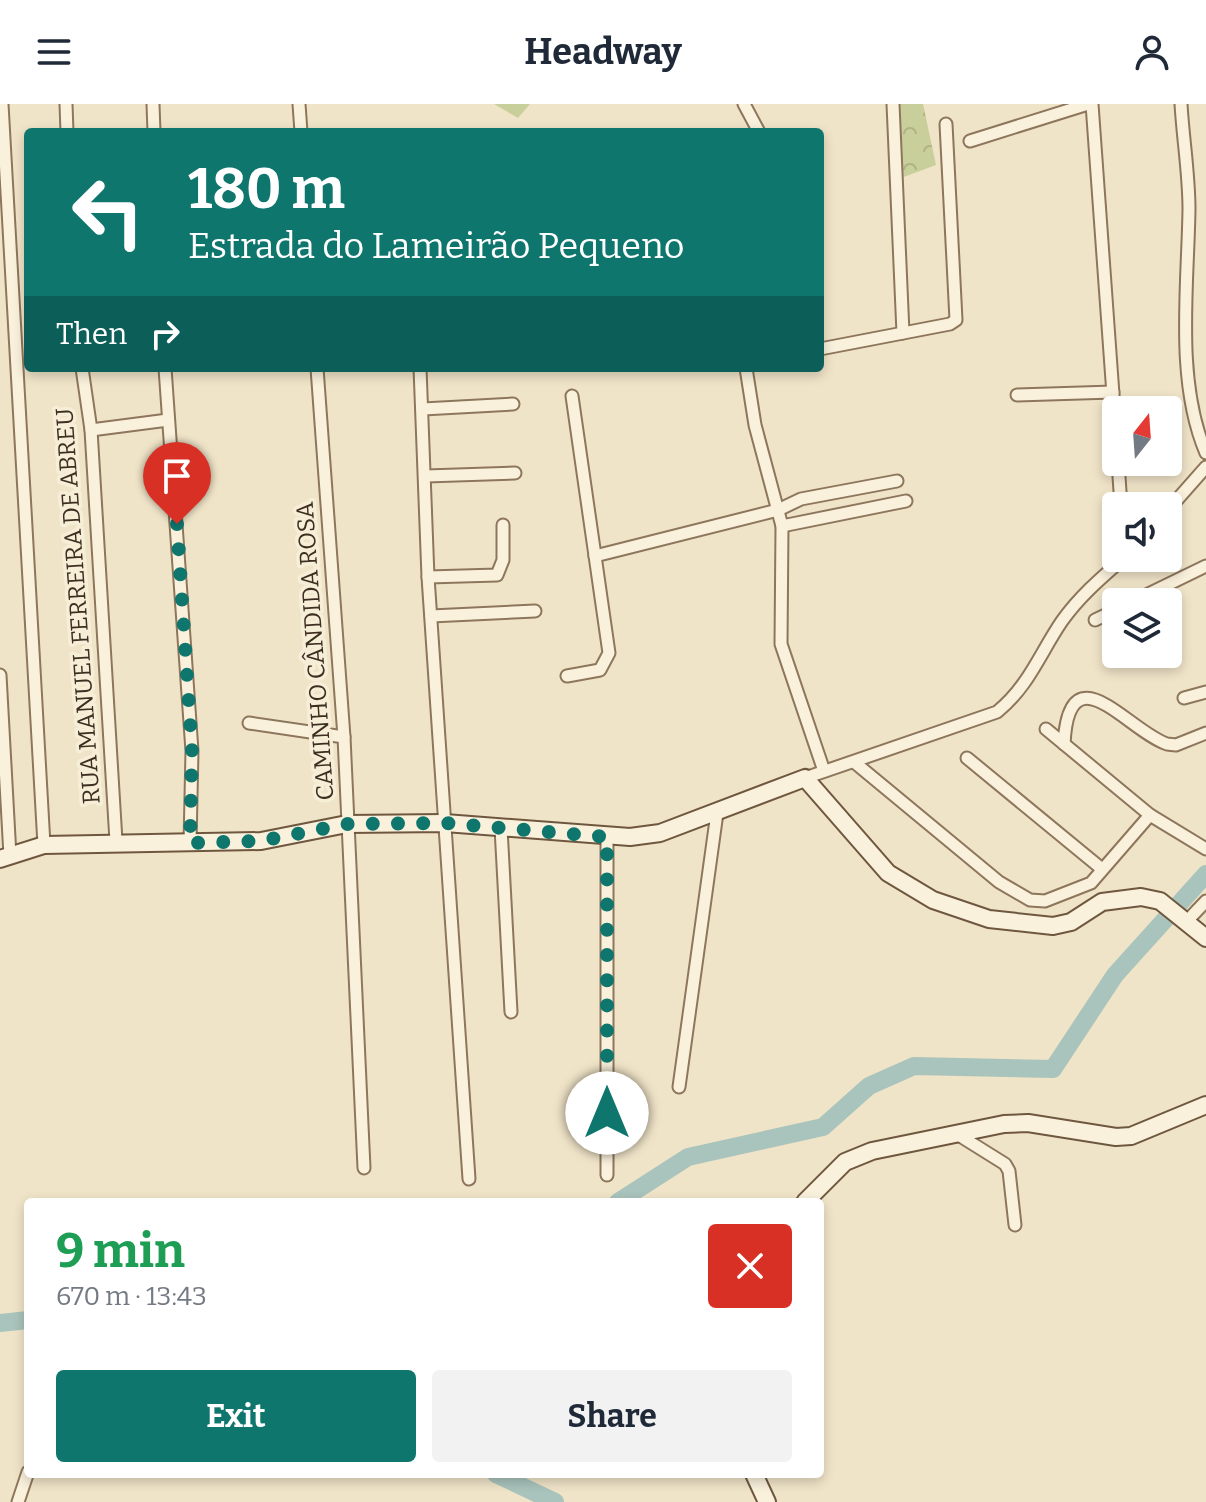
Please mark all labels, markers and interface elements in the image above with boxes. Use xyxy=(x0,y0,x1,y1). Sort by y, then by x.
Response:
icon: menu xyxy=(32,30,76,74)
text: Headway xyxy=(524,30,682,74)
icon: person xyxy=(1130,30,1174,74)
text: 180 m xyxy=(188,156,345,223)
icon: left xyxy=(56,160,160,264)
text: Estrada do Lameirão Pequeno xyxy=(188,224,685,268)
icon: right xyxy=(143,312,187,356)
text: Then xyxy=(56,316,127,352)
north arrow xyxy=(1102,396,1182,476)
map controls xyxy=(1102,396,1182,668)
street label: RUA MANUEL FERREIRA DE ABREU xyxy=(50,407,106,805)
pin xyxy=(143,442,211,524)
icon: arrive xyxy=(155,454,199,498)
button: sound xyxy=(1102,492,1182,572)
street label: CAMINHO CÂNDIDA ROSA xyxy=(291,501,339,801)
button: layers xyxy=(1102,588,1182,668)
position arrow xyxy=(565,1071,649,1155)
text: 9 min xyxy=(56,1222,185,1280)
button: close xyxy=(708,1224,792,1308)
text: 670 m · 13:43 xyxy=(56,1281,207,1312)
button: Exit xyxy=(56,1370,416,1462)
button: Share xyxy=(432,1370,792,1462)

